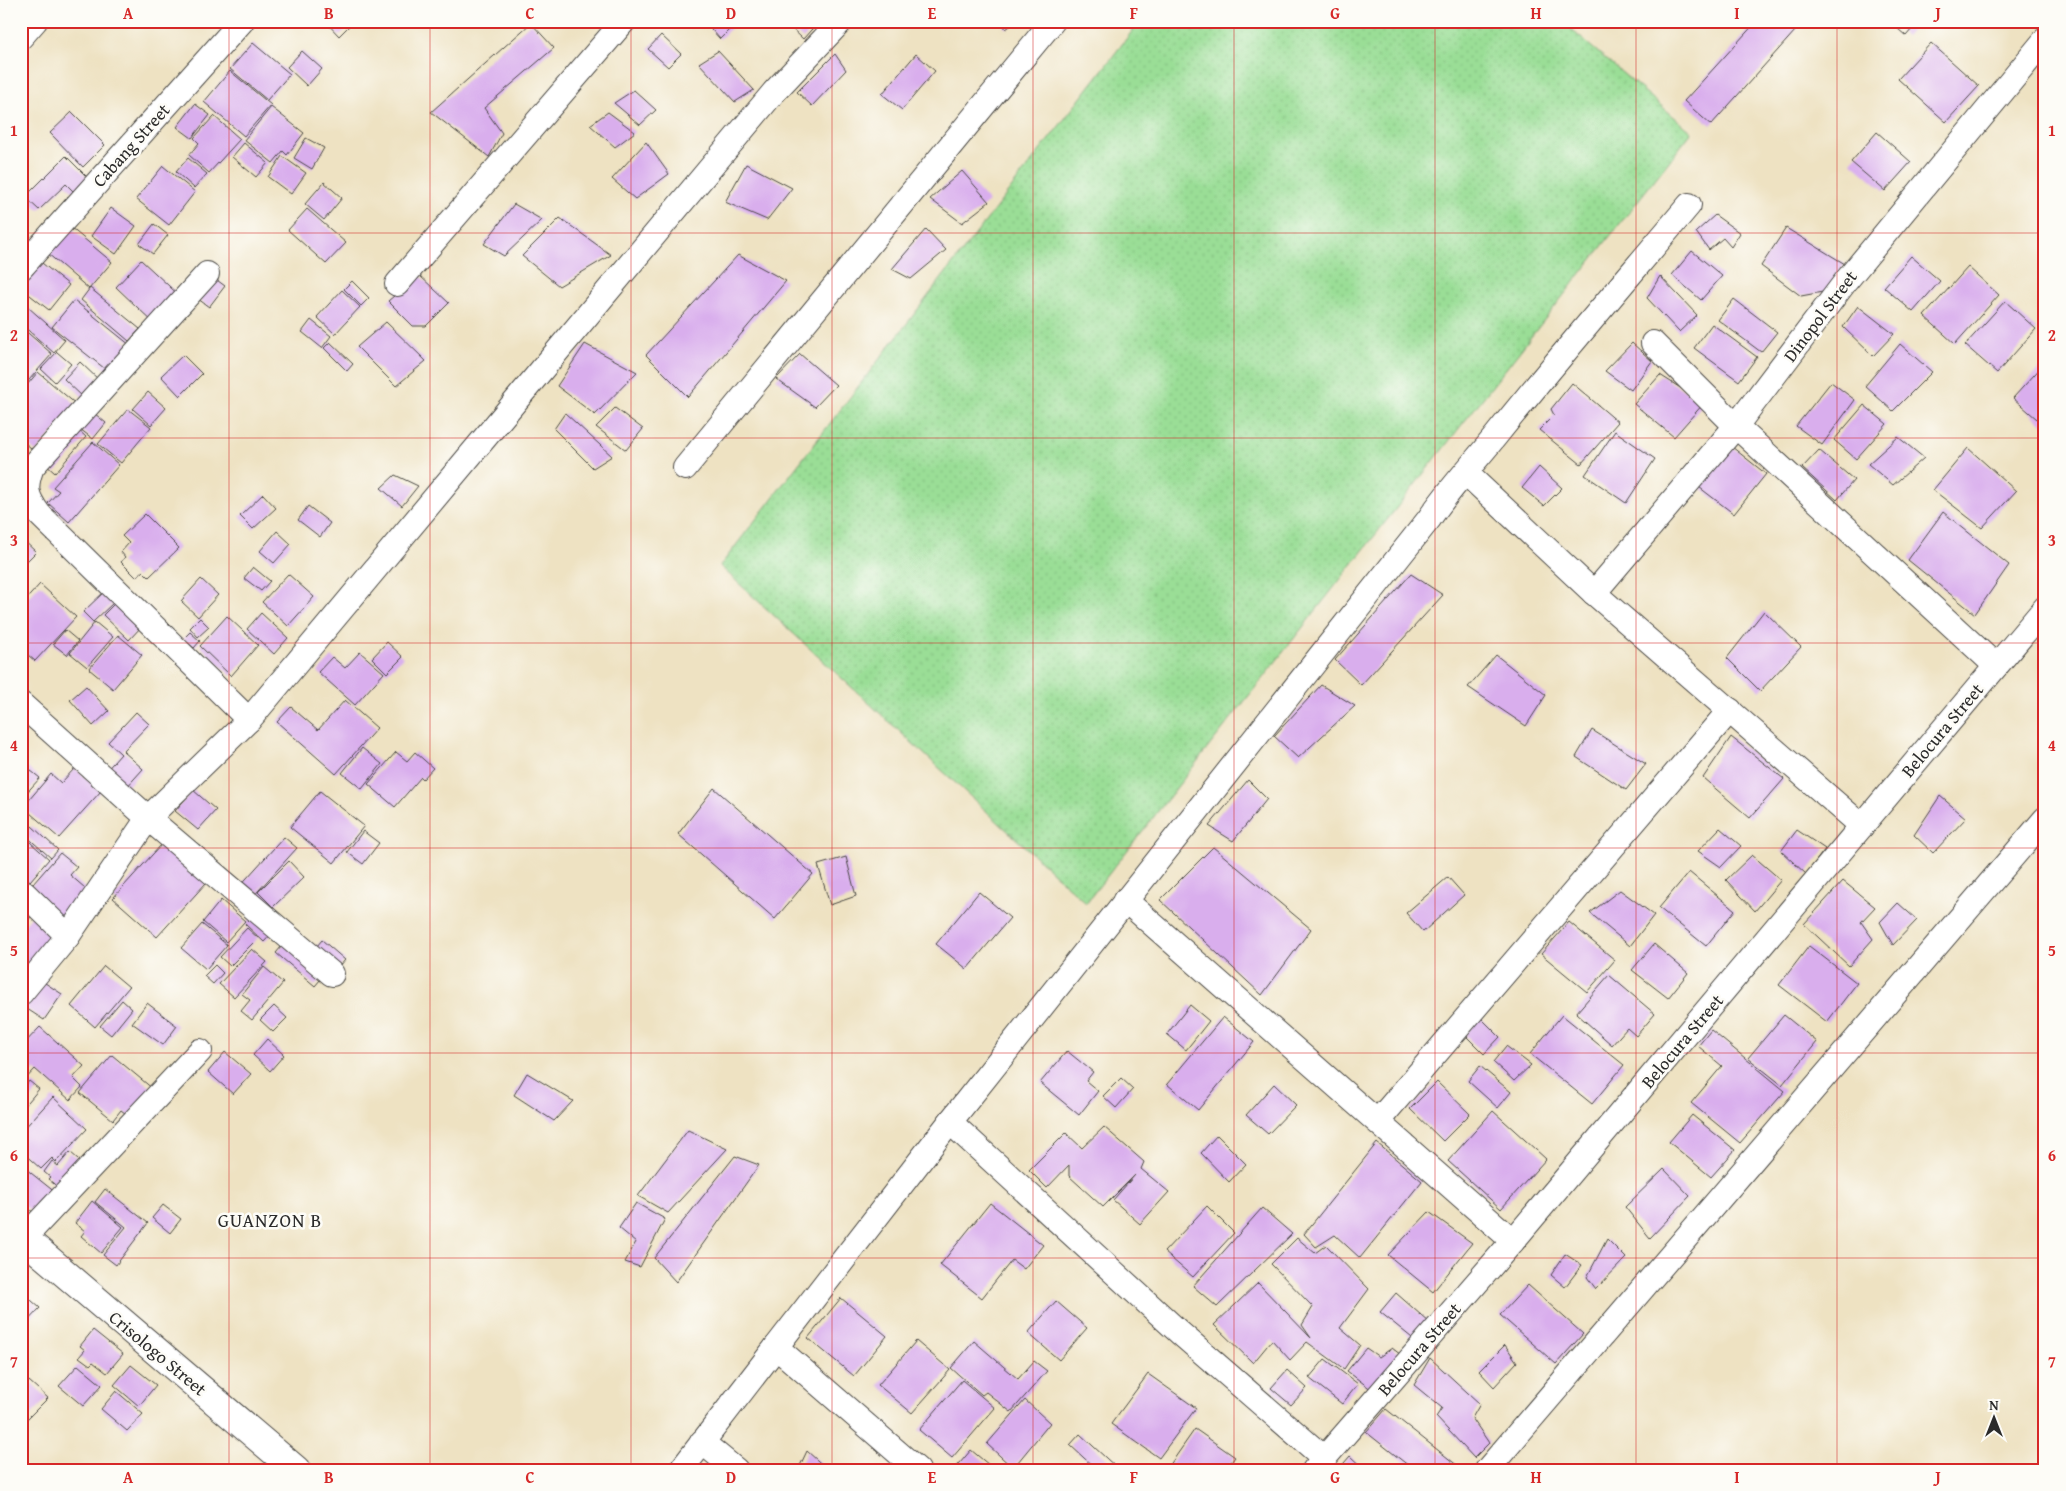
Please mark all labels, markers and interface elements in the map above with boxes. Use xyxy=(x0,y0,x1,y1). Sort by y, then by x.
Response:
text: A xyxy=(123,1,134,25)
text: B xyxy=(324,1,334,25)
text: C xyxy=(525,1,535,25)
text: D xyxy=(726,1,736,25)
text: E xyxy=(928,1,937,25)
text: F xyxy=(1130,1,1138,25)
text: G xyxy=(1330,1,1340,25)
text: H xyxy=(1530,1,1542,25)
text: I xyxy=(1734,1,1740,25)
text: J xyxy=(1932,1,1941,25)
street label: Cabang Street xyxy=(86,97,176,193)
text: 1 xyxy=(10,118,18,142)
text: 1 xyxy=(2048,118,2056,142)
street label: Dinopol Street xyxy=(1776,264,1864,368)
text: 2 xyxy=(10,323,18,347)
text: 2 xyxy=(2048,323,2056,347)
text: 3 xyxy=(10,528,18,552)
text: 3 xyxy=(2048,528,2056,552)
street label: Belocura Street xyxy=(1894,676,1990,783)
text: 4 xyxy=(10,733,18,757)
text: 4 xyxy=(2048,733,2056,757)
text: 5 xyxy=(10,938,18,962)
text: 5 xyxy=(2048,938,2056,962)
street label: Belocura Street xyxy=(1634,987,1730,1094)
text: 6 xyxy=(10,1143,18,1167)
text: 6 xyxy=(2048,1143,2056,1167)
district label: GUANZON B xyxy=(218,1206,322,1234)
street label: Belocura Street xyxy=(1371,1296,1468,1402)
street label: Crisologo Street xyxy=(103,1304,213,1402)
text: 7 xyxy=(10,1349,18,1373)
text: 7 xyxy=(2048,1349,2056,1373)
north arrow xyxy=(1968,1394,2018,1444)
text: N xyxy=(1989,1395,1999,1415)
text: A xyxy=(123,1465,134,1489)
text: B xyxy=(324,1465,334,1489)
text: C xyxy=(525,1465,535,1489)
text: D xyxy=(726,1465,736,1489)
text: E xyxy=(928,1465,937,1489)
text: F xyxy=(1130,1465,1138,1489)
text: G xyxy=(1330,1465,1340,1489)
text: H xyxy=(1530,1465,1542,1489)
text: I xyxy=(1734,1465,1740,1489)
text: J xyxy=(1932,1465,1941,1489)

